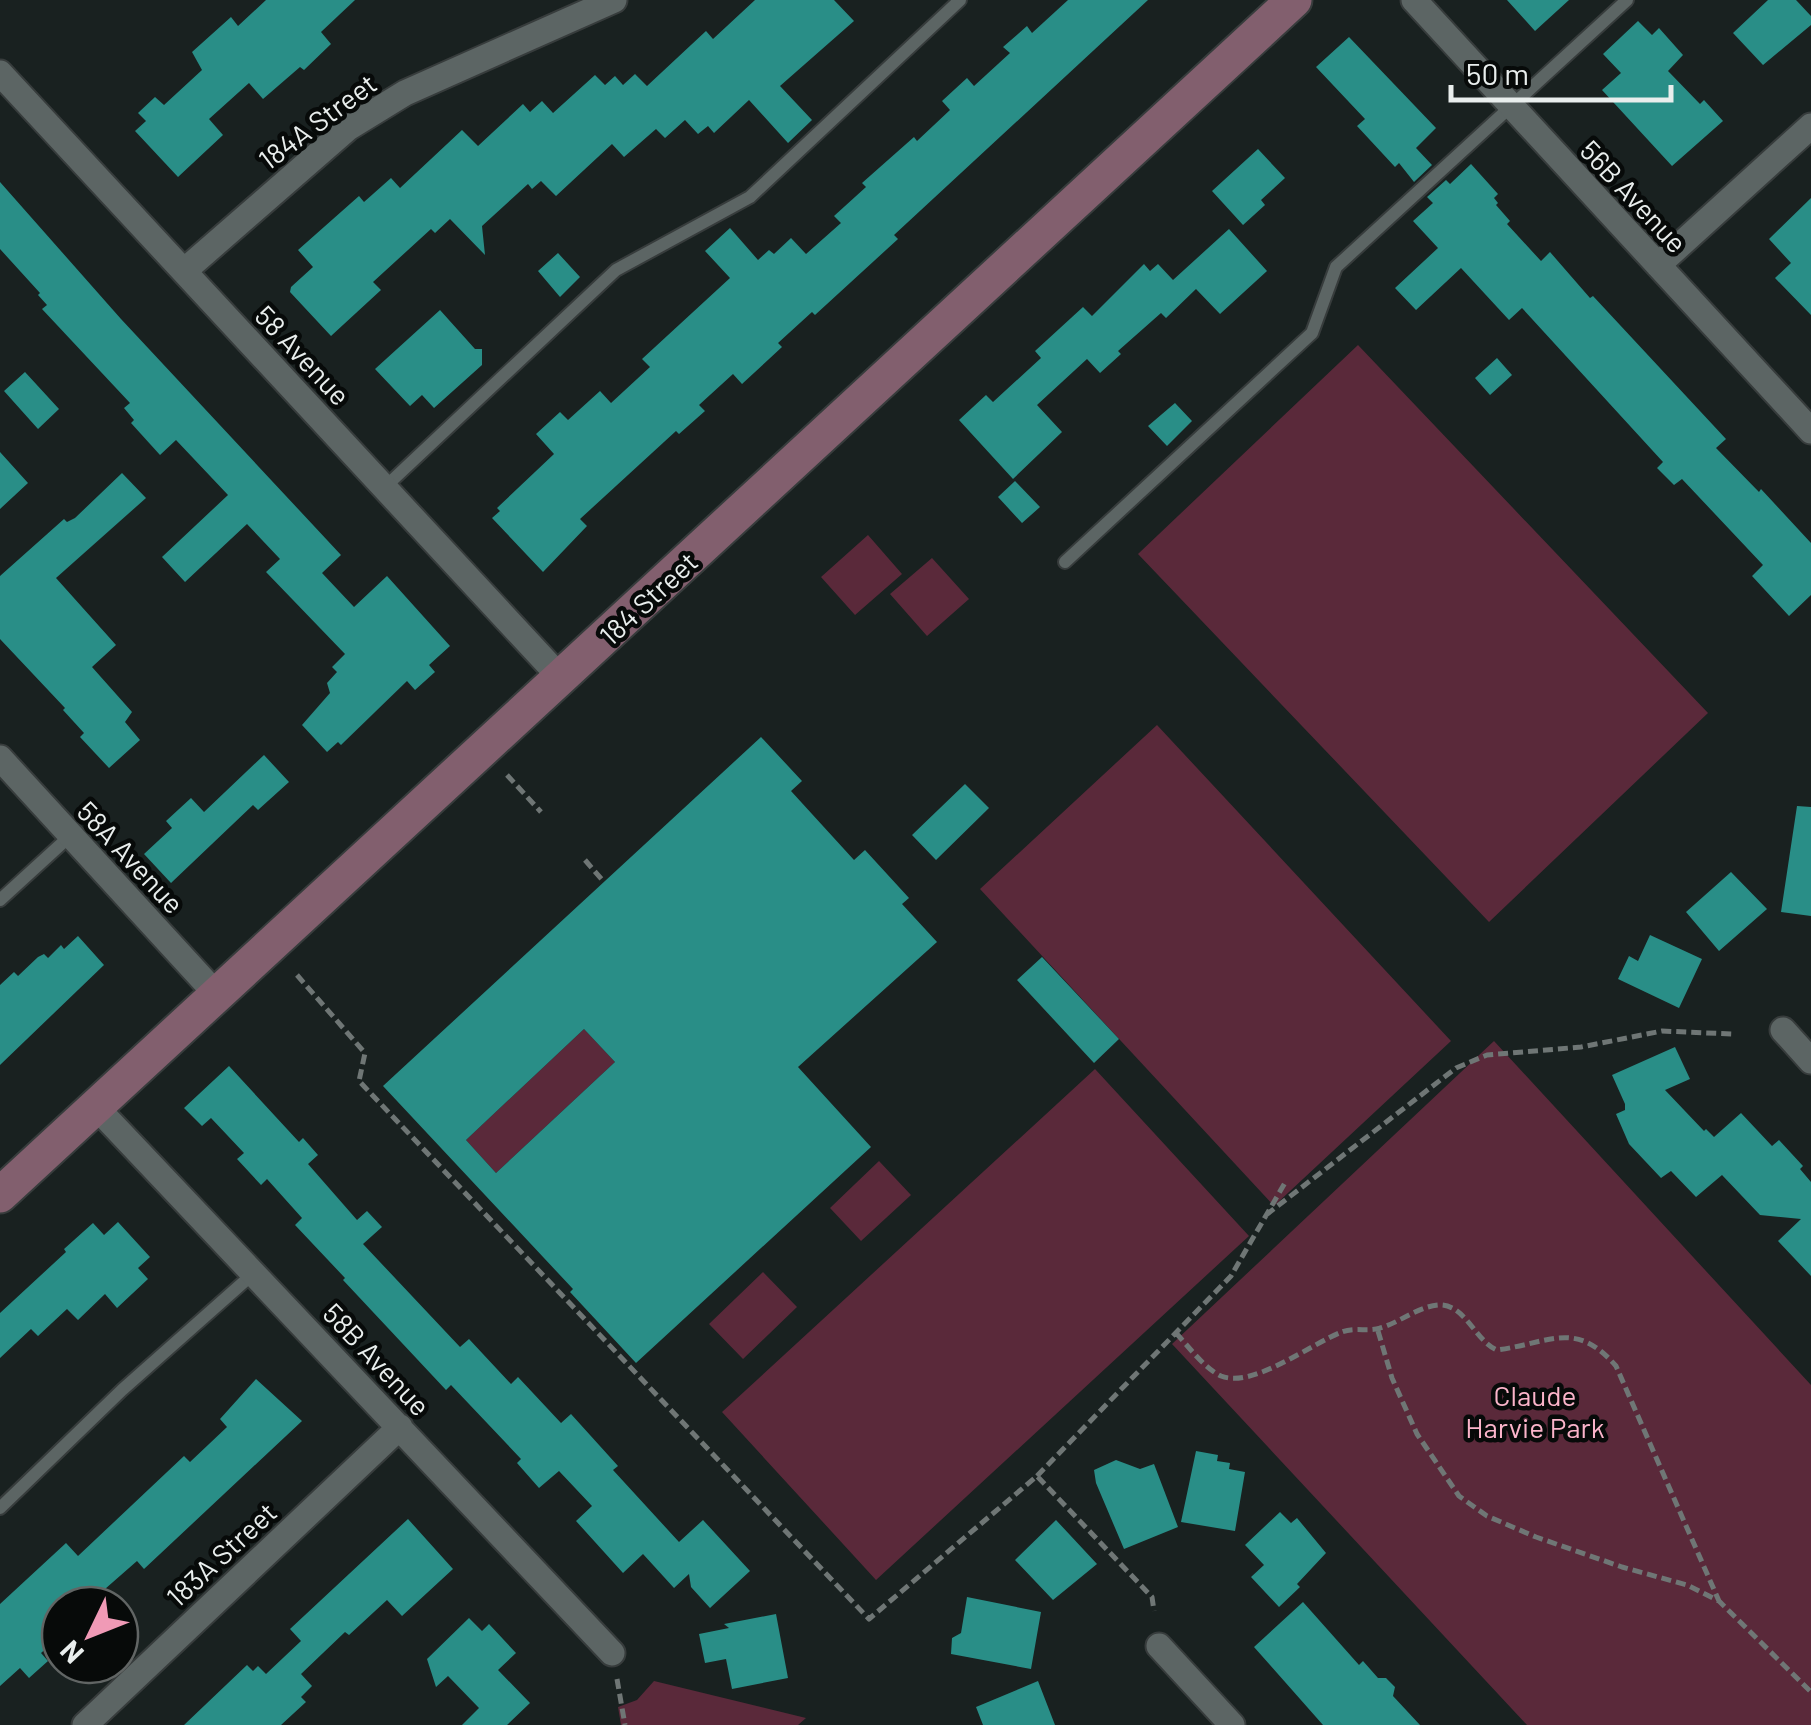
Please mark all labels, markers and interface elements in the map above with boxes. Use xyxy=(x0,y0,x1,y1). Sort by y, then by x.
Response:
scale bar xyxy=(1451,40,1671,102)
text: 50 m xyxy=(1466,55,1529,91)
street label: 184A Street xyxy=(251,66,383,176)
street label: 56B Avenue xyxy=(1574,133,1694,259)
street label: 58 Avenue xyxy=(248,298,358,412)
street label: 184 Street xyxy=(592,544,704,652)
street label: 58A Avenue xyxy=(71,794,191,920)
street label: 58B Avenue xyxy=(316,1296,438,1422)
park label: Claude Harvie Park xyxy=(1465,1378,1605,1444)
street label: 183A Street xyxy=(159,1495,283,1613)
north arrow xyxy=(40,1585,140,1685)
text: N xyxy=(52,1634,90,1671)

